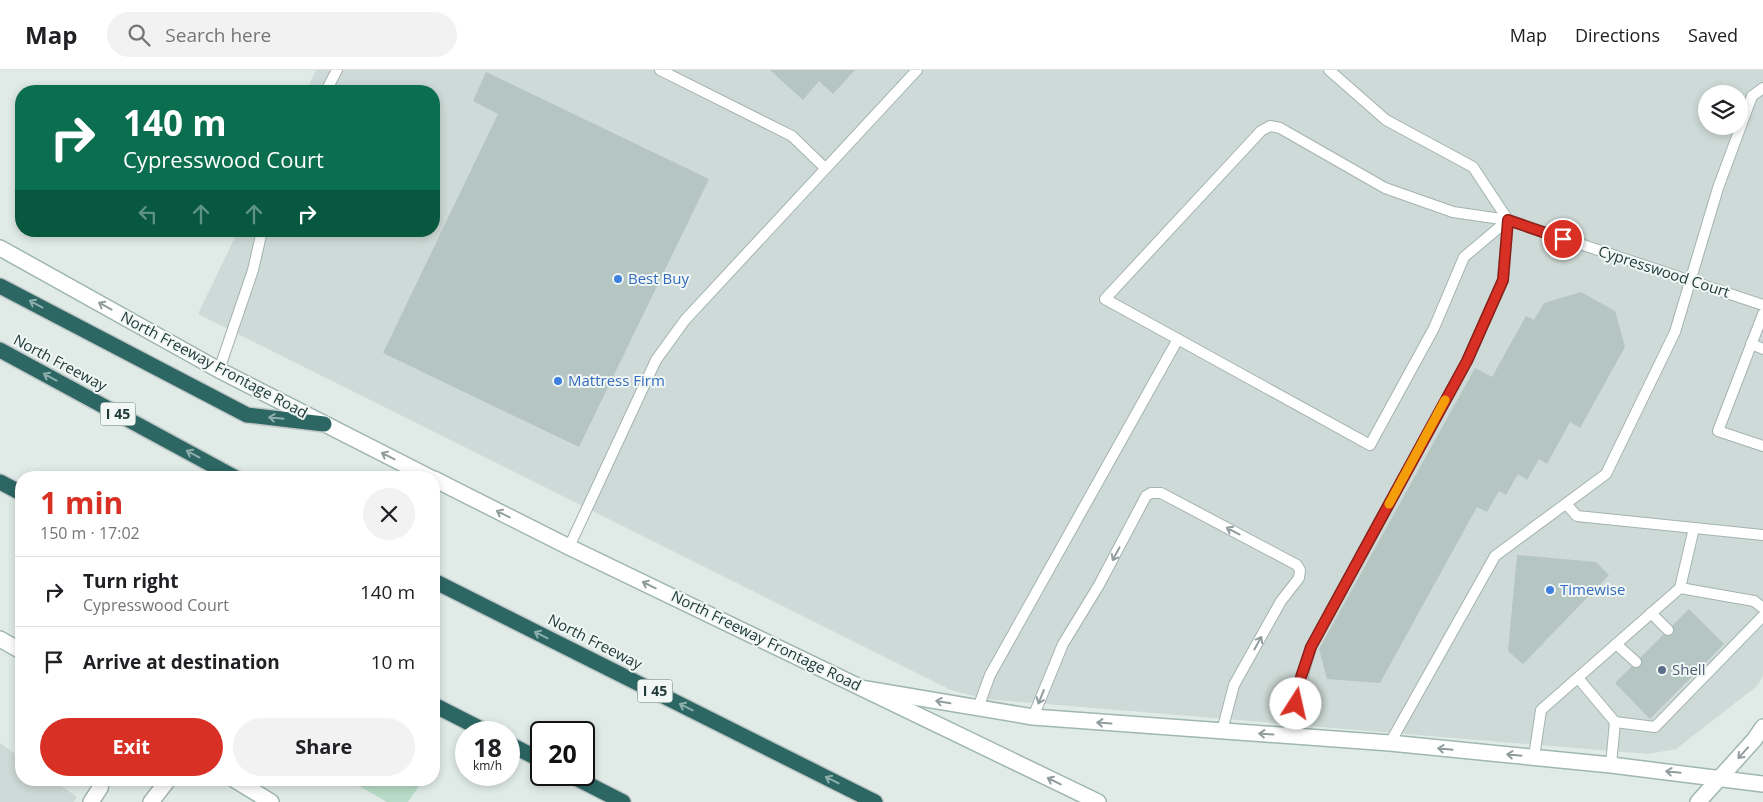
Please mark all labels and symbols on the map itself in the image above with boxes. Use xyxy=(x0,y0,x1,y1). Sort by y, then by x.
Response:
pin xyxy=(1542,218,1584,260)
street label: Cypresswood Court xyxy=(1596,240,1732,302)
place label: Best Buy xyxy=(628,268,689,288)
marker: Best Buy xyxy=(612,273,624,285)
one-way arrow xyxy=(29,299,44,309)
one-way arrow xyxy=(98,301,113,311)
street label: North Freeway Frontage Road xyxy=(117,306,311,422)
street label: North Freeway xyxy=(10,329,111,395)
place label: Mattress Firm xyxy=(568,370,665,390)
one-way arrow xyxy=(43,372,58,382)
marker: Mattress Firm xyxy=(552,375,564,387)
road number: I 45 xyxy=(100,402,136,426)
one-way arrow xyxy=(268,413,284,423)
one-way arrow xyxy=(187,449,201,459)
one-way arrow xyxy=(381,450,396,460)
one-way arrow xyxy=(496,508,511,518)
one-way arrow xyxy=(1226,526,1241,536)
one-way arrow xyxy=(1111,546,1121,561)
place label: Timewise xyxy=(1560,579,1625,599)
one-way arrow xyxy=(642,580,657,589)
marker: Timewise xyxy=(1544,584,1556,596)
street label: North Freeway Frontage Road xyxy=(668,585,865,695)
street label: North Freeway xyxy=(545,609,646,674)
one-way arrow xyxy=(534,630,549,639)
one-way arrow xyxy=(1253,635,1263,650)
place label: Shell xyxy=(1672,659,1705,679)
marker: Shell xyxy=(1656,664,1668,676)
position arrow xyxy=(1269,677,1321,729)
road number: I 45 xyxy=(638,680,672,702)
one-way arrow xyxy=(1036,689,1045,704)
one-way arrow xyxy=(935,697,951,707)
one-way arrow xyxy=(679,702,694,712)
one-way arrow xyxy=(1096,718,1112,727)
speed limit sign: 20 xyxy=(530,721,595,786)
one-way arrow xyxy=(1258,730,1274,739)
one-way arrow xyxy=(1438,744,1454,753)
one-way arrow xyxy=(1737,746,1749,759)
one-way arrow xyxy=(1506,750,1522,760)
one-way arrow xyxy=(1665,767,1681,777)
one-way arrow xyxy=(825,775,840,784)
one-way arrow xyxy=(1047,775,1062,785)

